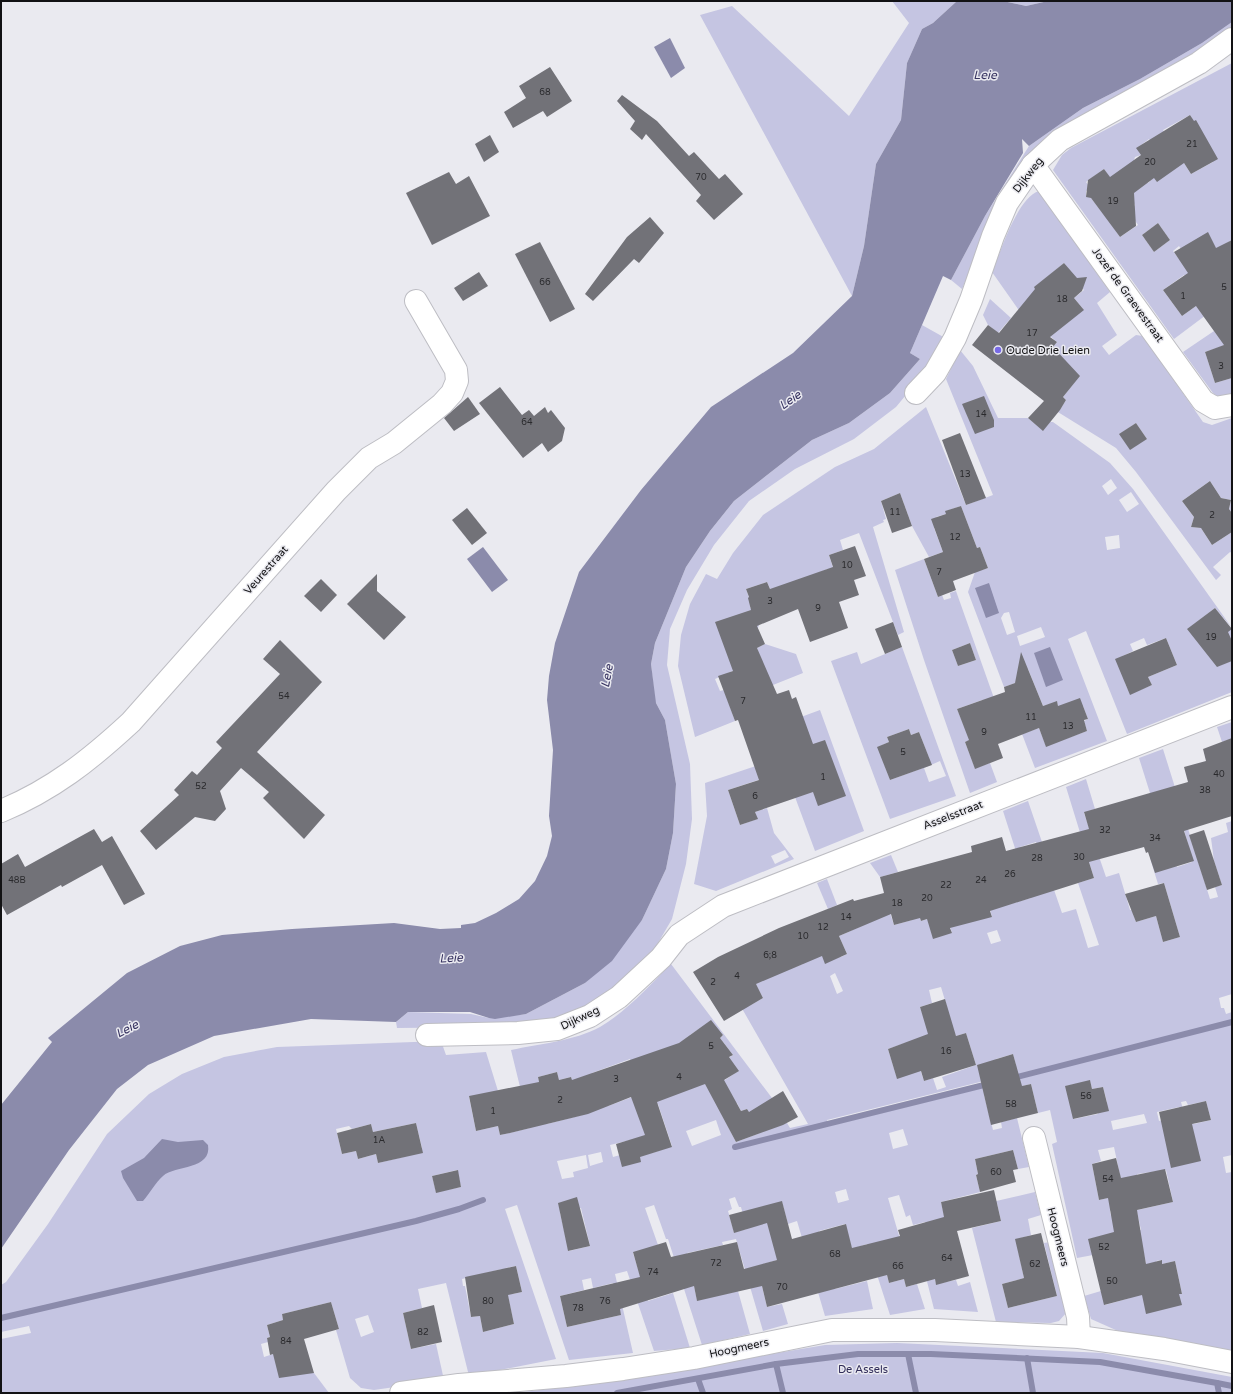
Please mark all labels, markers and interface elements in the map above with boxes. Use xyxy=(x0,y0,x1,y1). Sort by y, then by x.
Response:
water label: Leie xyxy=(973,68,998,82)
house number: 68 xyxy=(539,87,551,98)
house number: 21 xyxy=(1186,139,1198,150)
street label: Dijkweg xyxy=(1010,155,1046,195)
house number: 20 xyxy=(1144,157,1156,168)
house number: 70 xyxy=(695,172,707,183)
house number: 19 xyxy=(1107,196,1119,207)
street label: Jozef de Graevestraat xyxy=(1089,245,1167,345)
house number: 66 xyxy=(539,277,551,288)
house number: 5 xyxy=(1221,282,1227,293)
house number: 1 xyxy=(1180,291,1186,302)
house number: 18 xyxy=(1056,294,1068,305)
house number: 17 xyxy=(1026,328,1038,339)
place label: Oude Drie Leien xyxy=(1006,344,1090,357)
marker: Oude Drie Leien xyxy=(993,345,1003,355)
house number: 3 xyxy=(1218,361,1224,372)
water label: Leie xyxy=(776,387,805,412)
house number: 14 xyxy=(975,409,987,420)
house number: 64 xyxy=(521,417,533,428)
house number: 13 xyxy=(959,469,971,480)
house number: 11 xyxy=(889,507,901,518)
house number: 2 xyxy=(1209,510,1215,521)
house number: 12 xyxy=(949,532,961,543)
street label: Veurestraat xyxy=(241,543,291,597)
house number: 10 xyxy=(841,560,853,571)
house number: 7 xyxy=(936,567,942,578)
house number: 3 xyxy=(767,596,773,607)
house number: 9 xyxy=(815,603,821,614)
house number: 19 xyxy=(1205,632,1217,643)
water label: Leie xyxy=(598,662,616,689)
house number: 54 xyxy=(278,691,290,702)
house number: 7 xyxy=(740,696,746,707)
house number: 11 xyxy=(1025,712,1037,723)
house number: 13 xyxy=(1062,721,1074,732)
house number: 9 xyxy=(981,727,987,738)
house number: 5 xyxy=(900,747,906,758)
house number: 40 xyxy=(1213,769,1225,780)
house number: 1 xyxy=(820,772,826,783)
house number: 52 xyxy=(195,781,207,792)
house number: 38 xyxy=(1199,785,1211,796)
house number: 6 xyxy=(752,791,758,802)
street label: Asselsstraat xyxy=(921,798,985,832)
house number: 32 xyxy=(1099,825,1111,836)
house number: 34 xyxy=(1149,833,1161,844)
house number: 30 xyxy=(1073,852,1085,863)
house number: 28 xyxy=(1031,853,1043,864)
house number: 26 xyxy=(1004,869,1016,880)
house number: 48B xyxy=(8,875,26,886)
house number: 24 xyxy=(975,875,987,886)
house number: 22 xyxy=(940,880,952,891)
house number: 20 xyxy=(921,893,933,904)
house number: 18 xyxy=(891,898,903,909)
house number: 14 xyxy=(840,912,852,923)
house number: 12 xyxy=(817,922,829,933)
house number: 10 xyxy=(797,931,809,942)
water label: Leie xyxy=(439,950,464,966)
house number: 6;8 xyxy=(763,950,777,961)
house number: 4 xyxy=(734,971,740,982)
house number: 2 xyxy=(710,977,716,988)
street label: Dijkweg xyxy=(558,1003,602,1033)
water label: Leie xyxy=(113,1017,142,1041)
house number: 5 xyxy=(708,1041,714,1052)
house number: 16 xyxy=(940,1046,952,1057)
house number: 4 xyxy=(676,1072,682,1083)
house number: 3 xyxy=(613,1074,619,1085)
house number: 56 xyxy=(1080,1091,1092,1102)
house number: 2 xyxy=(557,1095,563,1106)
house number: 58 xyxy=(1005,1099,1017,1110)
house number: 1 xyxy=(490,1106,496,1117)
house number: 1A xyxy=(373,1135,385,1146)
house number: 60 xyxy=(990,1167,1002,1178)
house number: 54 xyxy=(1102,1174,1114,1185)
street label: Hoogmeers xyxy=(1044,1206,1072,1268)
house number: 52 xyxy=(1098,1242,1110,1253)
house number: 68 xyxy=(829,1249,841,1260)
house number: 64 xyxy=(941,1253,953,1264)
house number: 72 xyxy=(710,1258,722,1269)
house number: 62 xyxy=(1029,1259,1041,1270)
house number: 66 xyxy=(892,1261,904,1272)
house number: 74 xyxy=(647,1267,659,1278)
house number: 50 xyxy=(1106,1276,1118,1287)
house number: 70 xyxy=(776,1282,788,1293)
house number: 80 xyxy=(482,1296,494,1307)
house number: 76 xyxy=(599,1296,611,1307)
house number: 78 xyxy=(572,1303,584,1314)
house number: 82 xyxy=(417,1327,429,1338)
street label: Hoogmeers xyxy=(708,1335,770,1361)
house number: 84 xyxy=(280,1336,292,1347)
park label: De Assels xyxy=(838,1363,888,1376)

